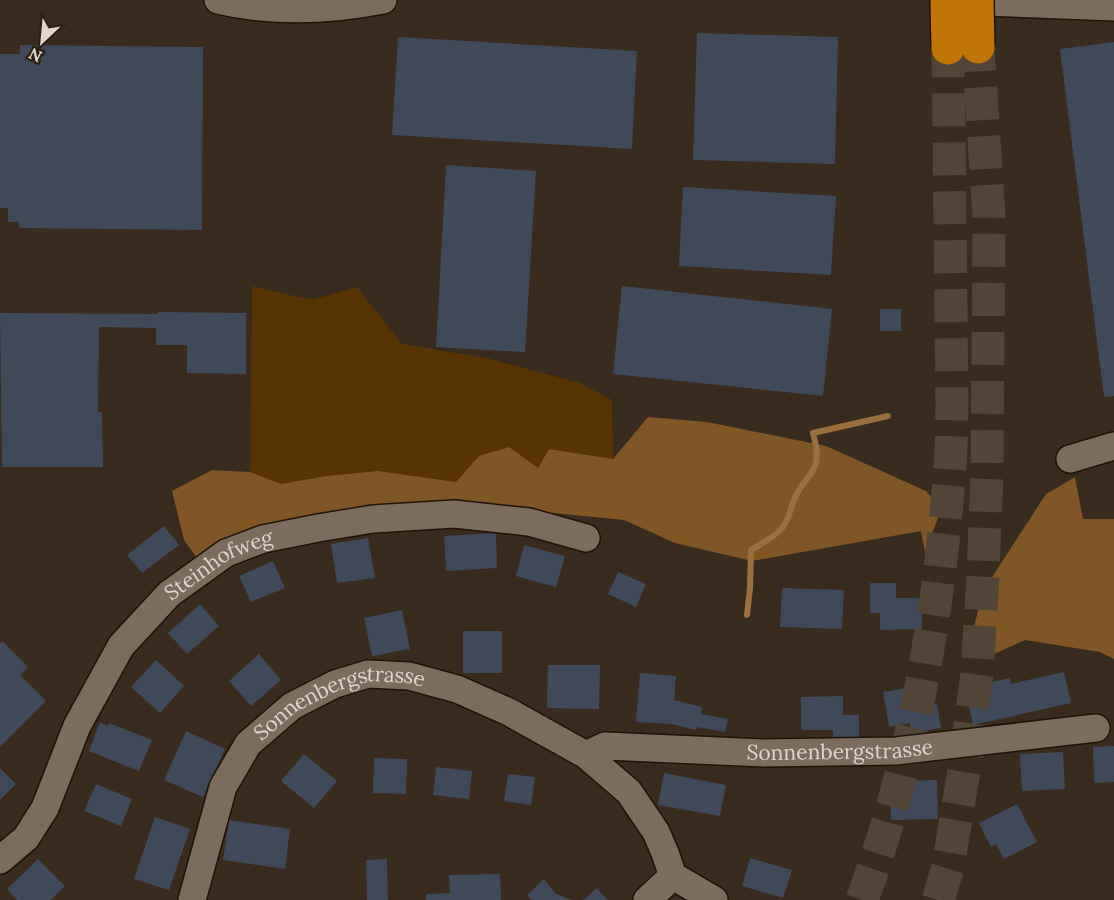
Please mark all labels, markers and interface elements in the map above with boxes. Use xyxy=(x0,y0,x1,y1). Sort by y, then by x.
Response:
north arrow xyxy=(12,12,72,72)
text: N xyxy=(25,44,45,67)
street label: Steinhofweg xyxy=(159,523,275,606)
street label: Sonnenbergstrasse xyxy=(248,660,429,746)
street label: Sonnenbergstrasse xyxy=(746,733,934,766)

